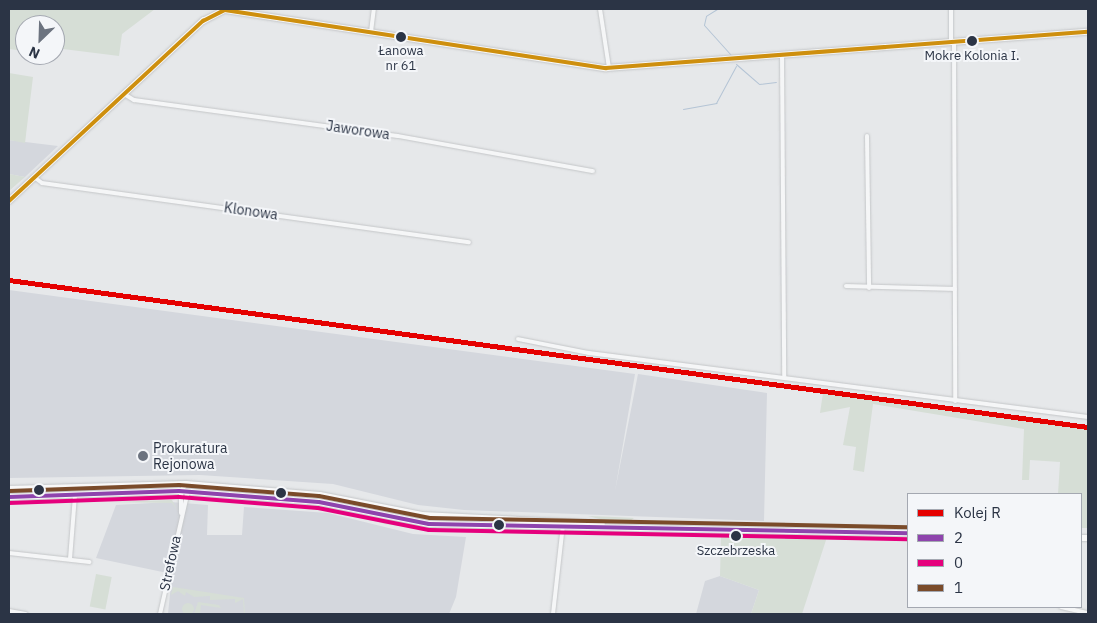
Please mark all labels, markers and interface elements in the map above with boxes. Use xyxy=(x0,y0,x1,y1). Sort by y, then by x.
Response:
north arrow xyxy=(15,15,65,65)
marker: Łanowa nr 61 xyxy=(396,32,406,42)
marker: Mokre Kolonia I. xyxy=(967,36,977,46)
text: N xyxy=(26,43,43,63)
place label: Łanowa nr 61 xyxy=(379,44,423,75)
place label: Mokre Kolonia I. xyxy=(925,48,1019,64)
street label: Jaworowa xyxy=(325,117,391,143)
street label: Klonowa xyxy=(223,199,279,223)
place label: Prokuratura Rejonowa xyxy=(153,440,227,472)
marker: Prokuratura Rejonowa xyxy=(137,450,149,462)
unlabelled marker xyxy=(34,485,44,495)
unlabelled marker xyxy=(276,488,286,498)
legend xyxy=(907,493,1082,608)
text: Kolej R xyxy=(954,503,1001,522)
unlabelled marker xyxy=(494,520,504,530)
text: 2 xyxy=(954,528,963,547)
marker: Szczebrzeska xyxy=(731,531,741,541)
street label: Strefowa xyxy=(156,534,184,592)
place label: Szczebrzeska xyxy=(697,543,775,559)
text: 0 xyxy=(954,553,963,572)
text: 1 xyxy=(954,578,963,597)

